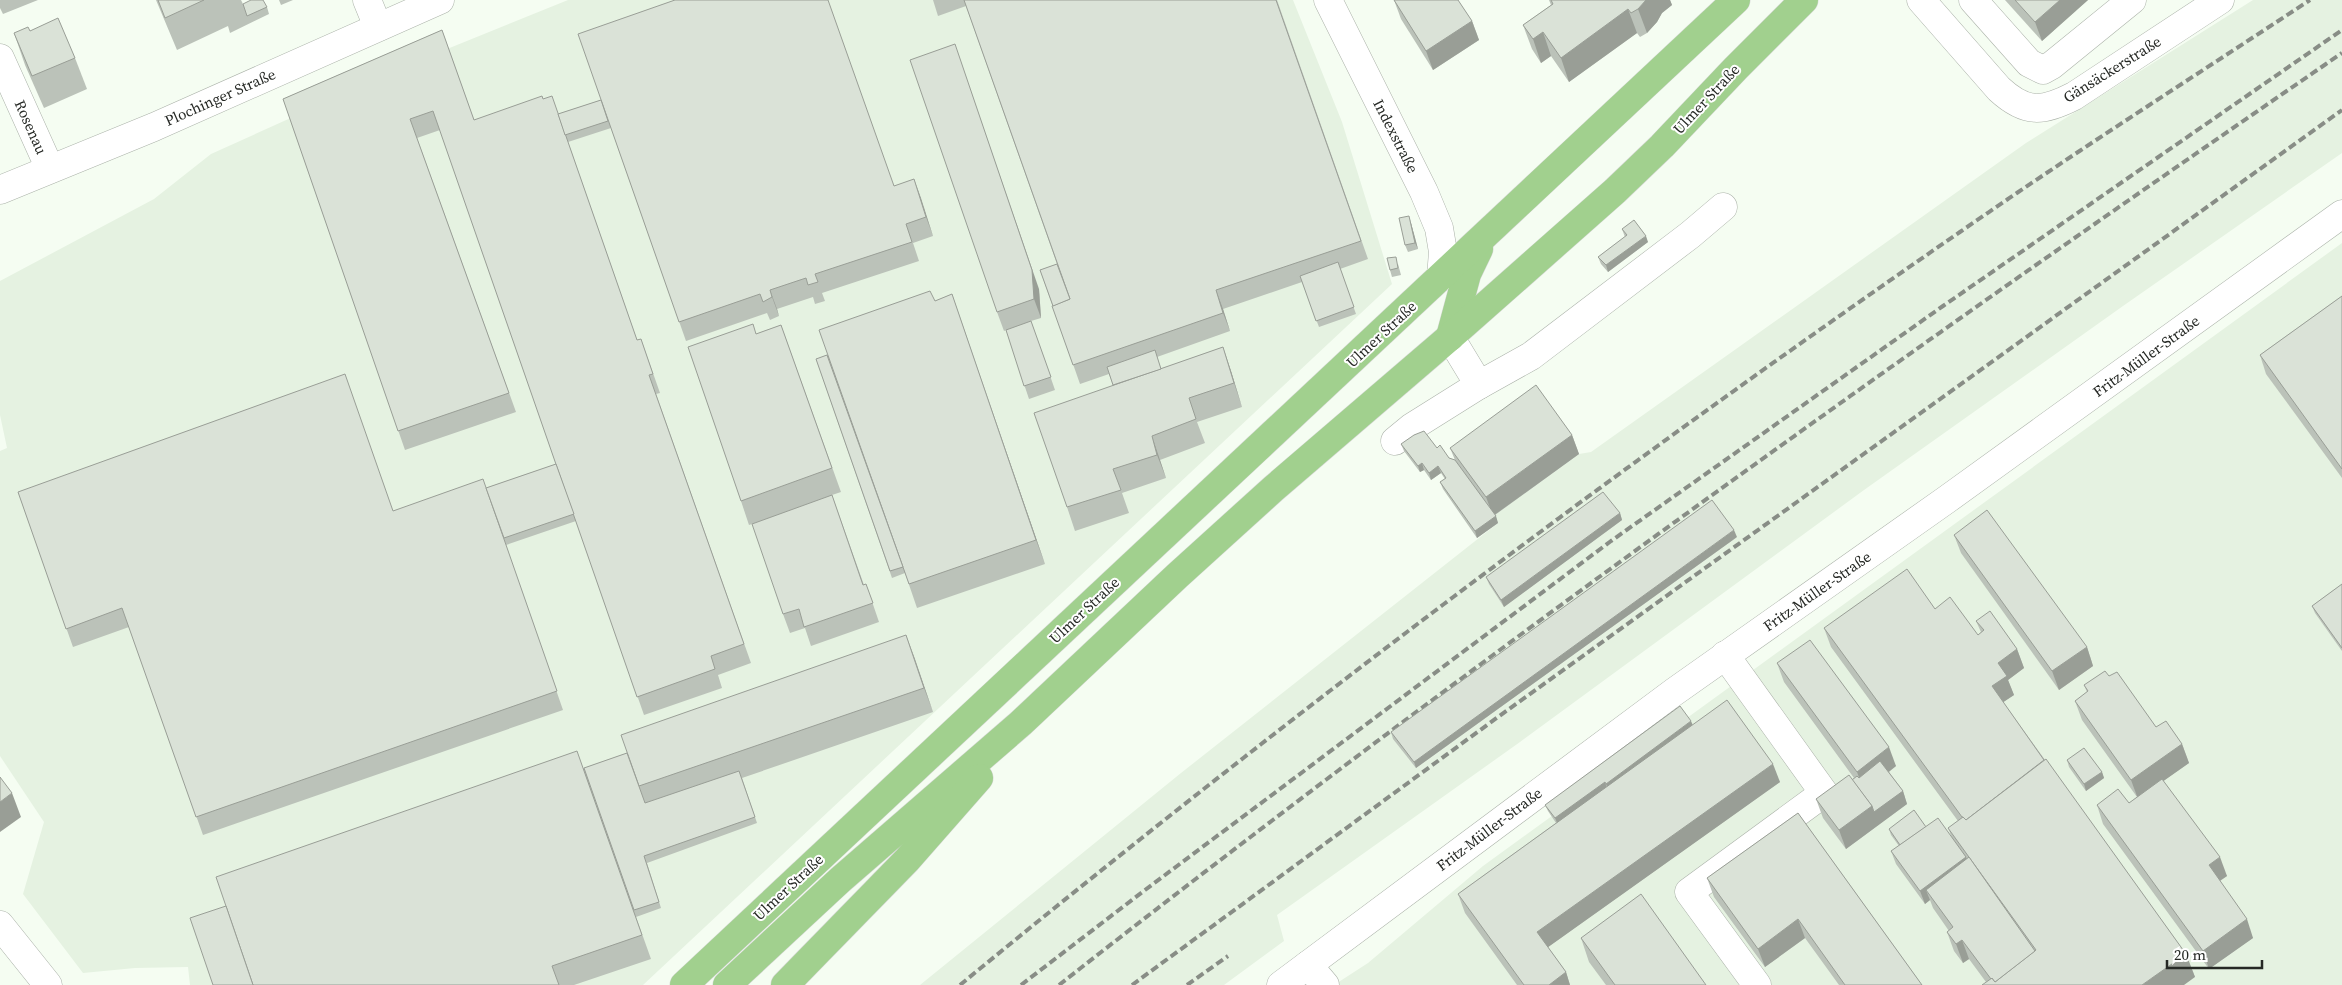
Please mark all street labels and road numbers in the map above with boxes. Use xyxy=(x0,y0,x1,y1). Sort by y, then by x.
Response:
street label: Gänsäckerstraße xyxy=(2059,30,2165,107)
street label: Ulmer Straße xyxy=(1668,59,1744,139)
street label: Plochinger Straße xyxy=(161,63,279,131)
street label: Indexstraße xyxy=(1368,95,1424,177)
street label: Rosenau xyxy=(10,96,52,158)
street label: Ulmer Straße xyxy=(1341,296,1421,372)
street label: Fritz-Müller-Straße xyxy=(2088,310,2204,402)
street label: Fritz-Müller-Straße xyxy=(1759,546,1875,636)
street label: Ulmer Straße xyxy=(1044,572,1124,648)
street label: Fritz-Müller-Straße xyxy=(1432,782,1546,876)
street label: Ulmer Straße xyxy=(748,849,828,925)

